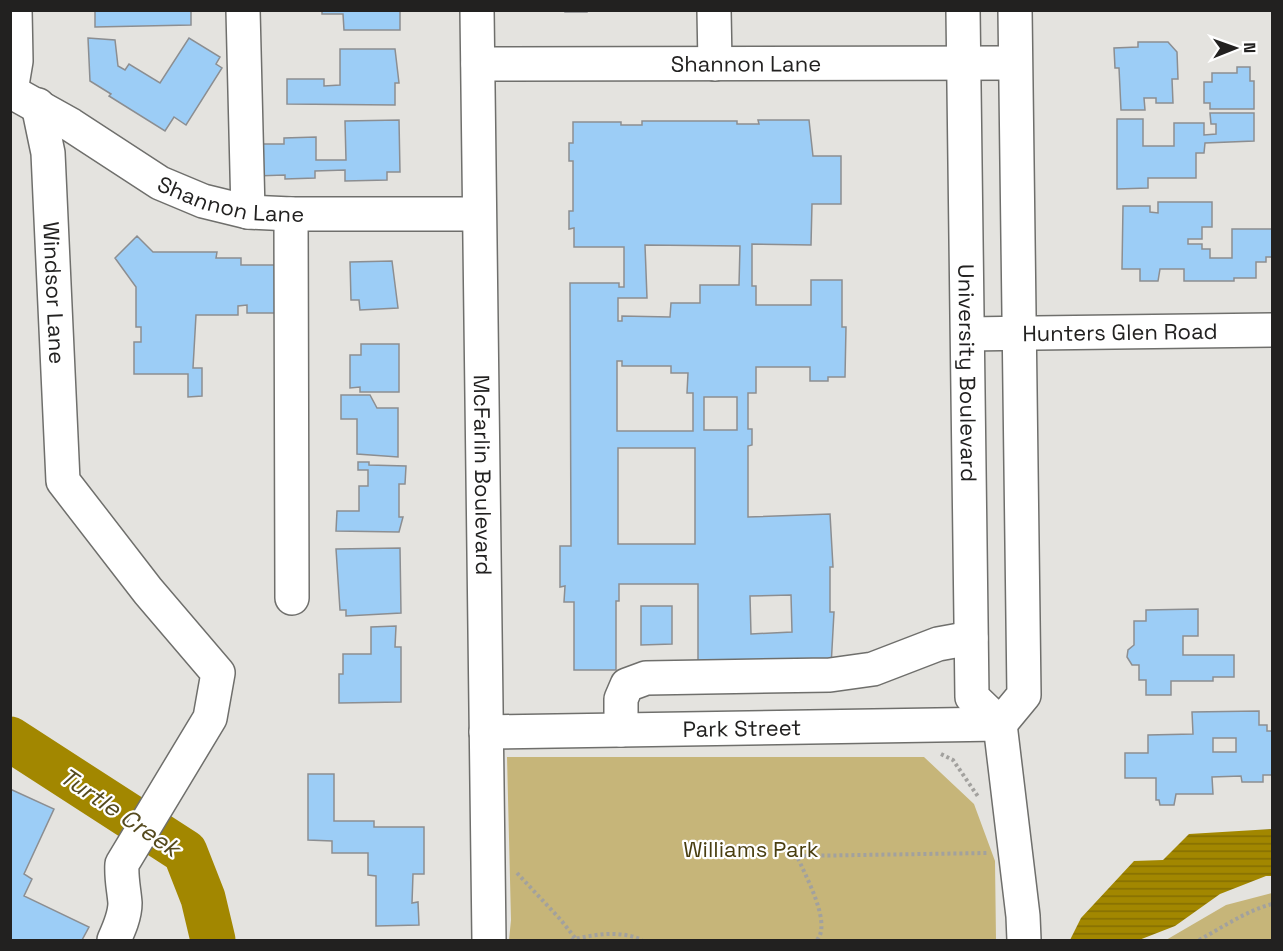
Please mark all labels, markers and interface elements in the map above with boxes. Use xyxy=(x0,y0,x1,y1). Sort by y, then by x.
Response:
north arrow xyxy=(1205,18,1265,78)
text: N xyxy=(1239,42,1260,53)
street label: Shannon Lane xyxy=(671,49,821,78)
street label: Shannon Lane xyxy=(153,170,304,228)
street label: Windsor Lane xyxy=(37,221,72,365)
street label: University Boulevard xyxy=(952,264,983,482)
street label: Hunters Glen Road xyxy=(1022,317,1218,347)
street label: McFarlin Boulevard xyxy=(468,374,498,575)
street label: Park Street xyxy=(682,713,802,743)
water label: Turtle Creek xyxy=(54,760,189,865)
park label: Williams Park xyxy=(683,835,819,863)

